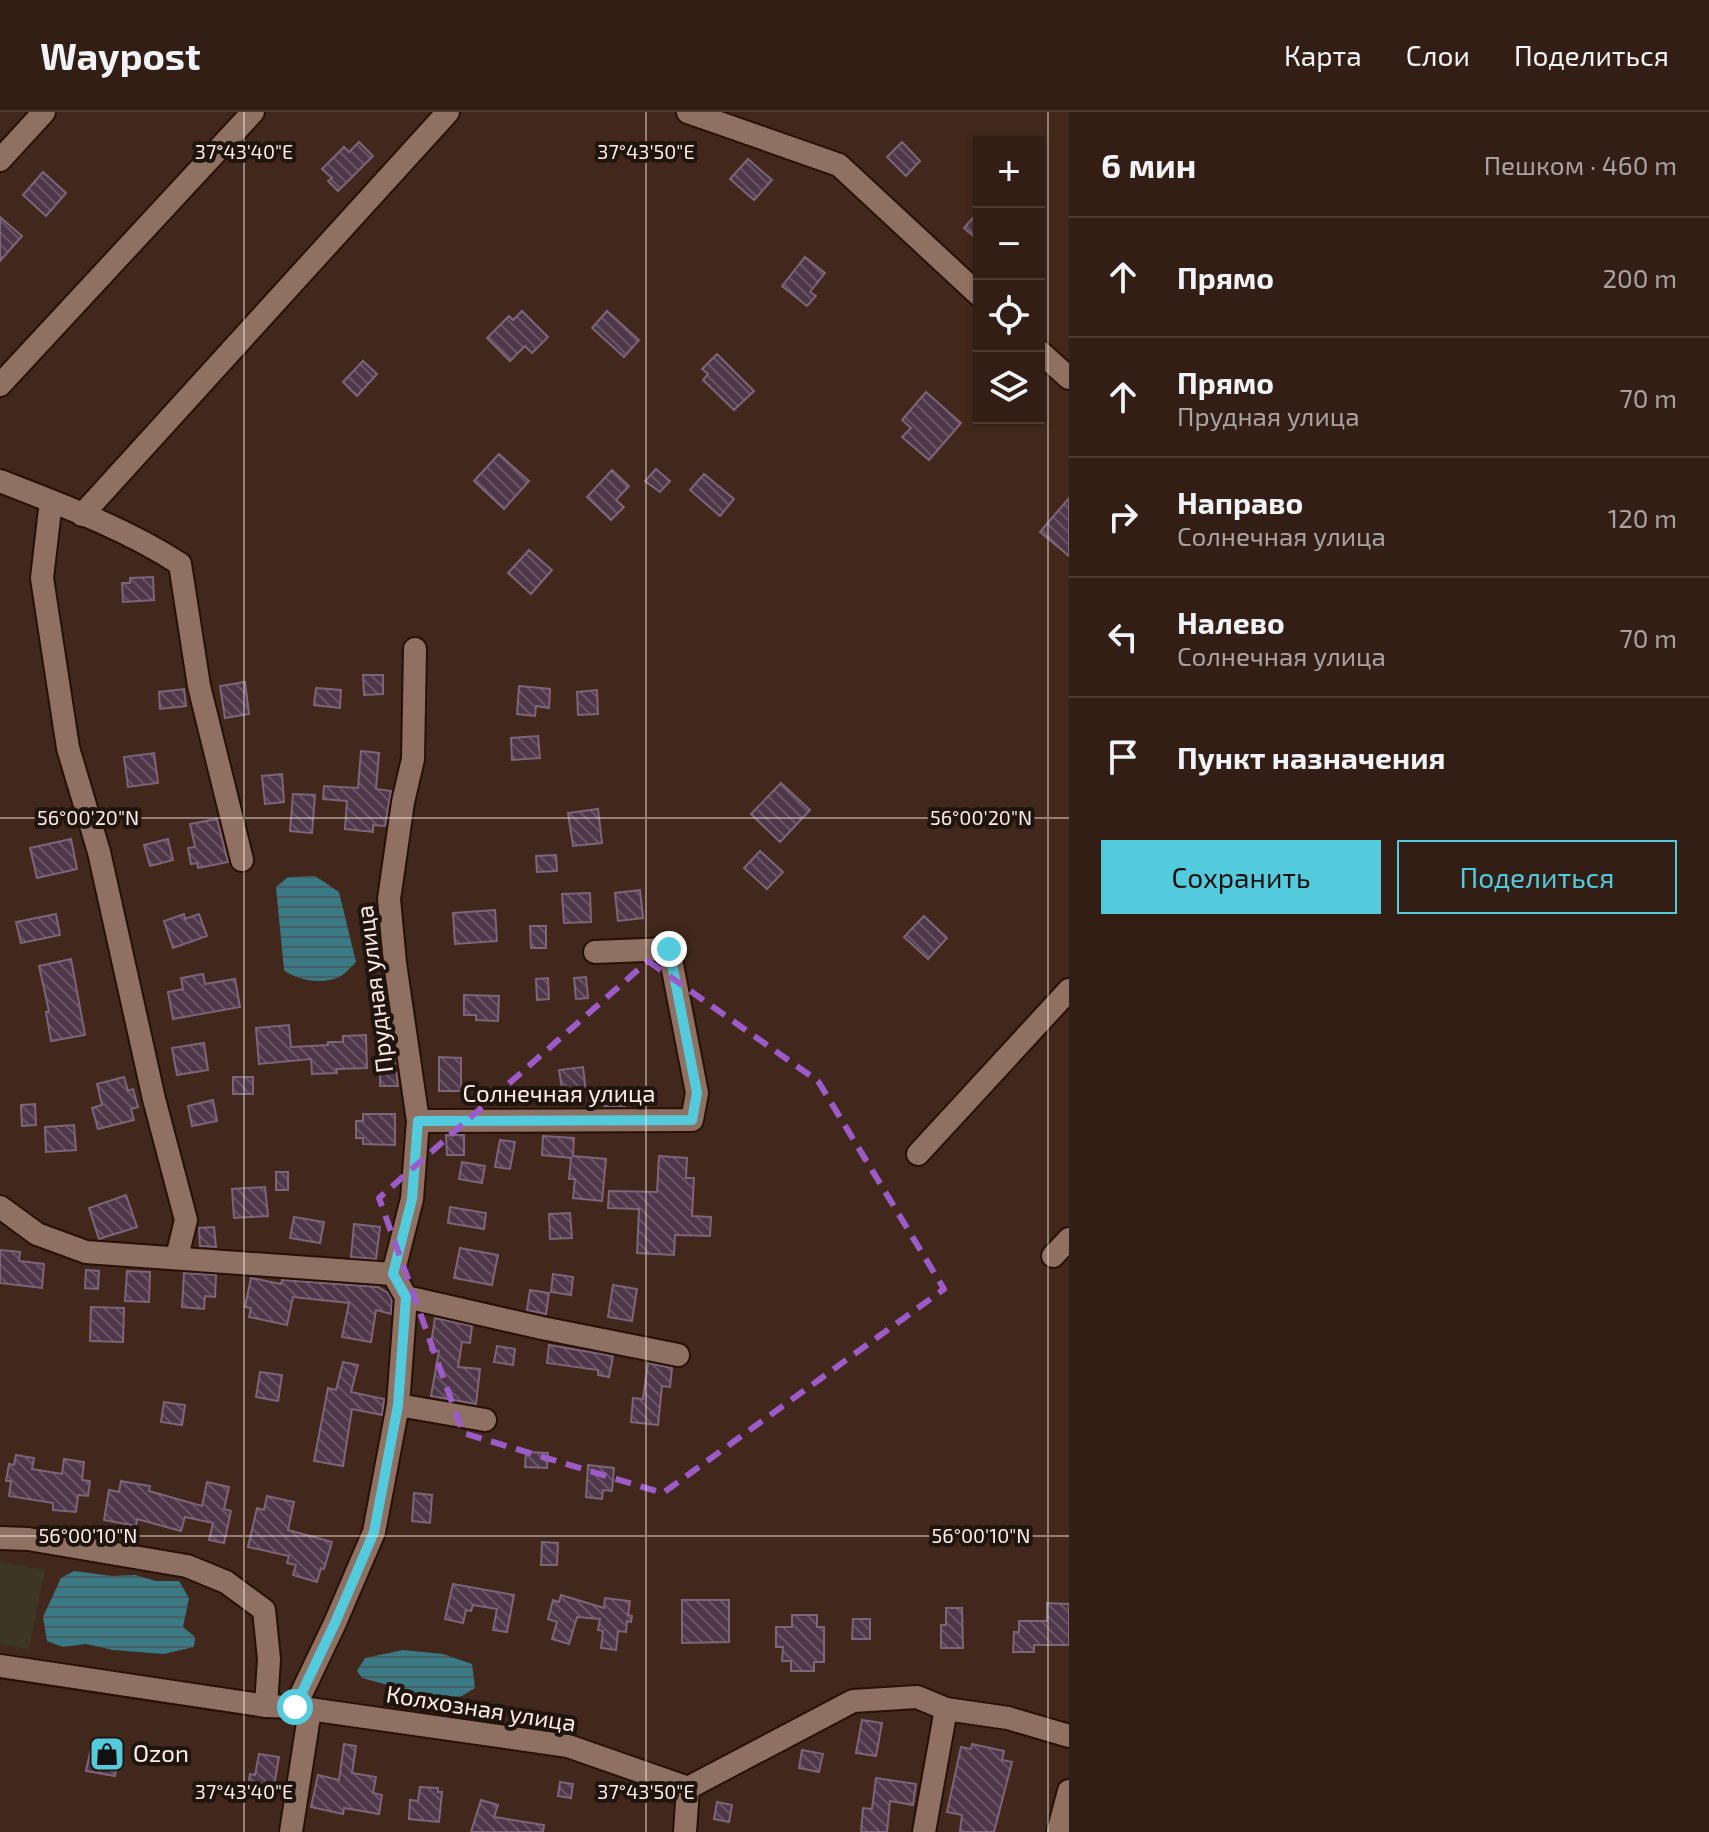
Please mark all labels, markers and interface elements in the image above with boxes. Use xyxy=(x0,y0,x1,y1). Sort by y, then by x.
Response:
text: Waypost xyxy=(40,32,201,78)
text: Карта xyxy=(1284,38,1362,72)
text: Слои xyxy=(1406,38,1470,72)
text: Поделиться xyxy=(1514,38,1669,72)
map controls xyxy=(973,136,1045,424)
button: + xyxy=(973,136,1045,208)
text: 37°43'40"E xyxy=(195,139,293,163)
text: 37°43'50"E xyxy=(597,139,695,163)
text: 6 мин xyxy=(1101,144,1196,185)
text: Пешком · 460 m xyxy=(1484,149,1677,180)
button: − xyxy=(973,208,1045,280)
icon: ahead xyxy=(1101,255,1145,299)
text: Прямо xyxy=(1177,259,1274,295)
text: 200 m xyxy=(1602,262,1677,293)
button: locate xyxy=(973,280,1045,352)
button: layers xyxy=(973,352,1045,424)
text: Прямо xyxy=(1177,364,1274,400)
icon: ahead xyxy=(1101,375,1145,419)
text: 70 m xyxy=(1619,382,1677,413)
text: Прудная улица xyxy=(1177,400,1360,431)
text: Направо xyxy=(1177,484,1303,520)
icon: right xyxy=(1101,495,1145,539)
text: 120 m xyxy=(1608,502,1677,533)
text: Солнечная улица xyxy=(1177,520,1386,551)
text: Налево xyxy=(1177,604,1285,640)
icon: left xyxy=(1101,615,1145,659)
text: 70 m xyxy=(1619,622,1677,653)
text: Солнечная улица xyxy=(1177,640,1386,671)
icon: arrive xyxy=(1101,735,1145,779)
text: Пункт назначения xyxy=(1177,739,1445,775)
text: 56°00'20"N xyxy=(37,805,139,829)
text: 56°00'20"N xyxy=(930,805,1032,829)
button: Сохранить xyxy=(1101,840,1381,914)
button: Поделиться xyxy=(1397,840,1677,914)
street label: Прудная улица xyxy=(349,904,399,1075)
route end xyxy=(651,931,687,967)
street label: Солнечная улица xyxy=(463,1078,655,1108)
text: 56°00'10"N xyxy=(39,1523,137,1547)
text: 56°00'10"N xyxy=(932,1523,1030,1547)
street label: Колхозная улица xyxy=(384,1678,578,1738)
route start xyxy=(277,1689,313,1725)
shop icon: Ozon xyxy=(88,1735,126,1773)
place label: Ozon xyxy=(133,1738,189,1767)
text: 37°43'40"E xyxy=(195,1779,293,1803)
text: 37°43'50"E xyxy=(597,1779,695,1803)

